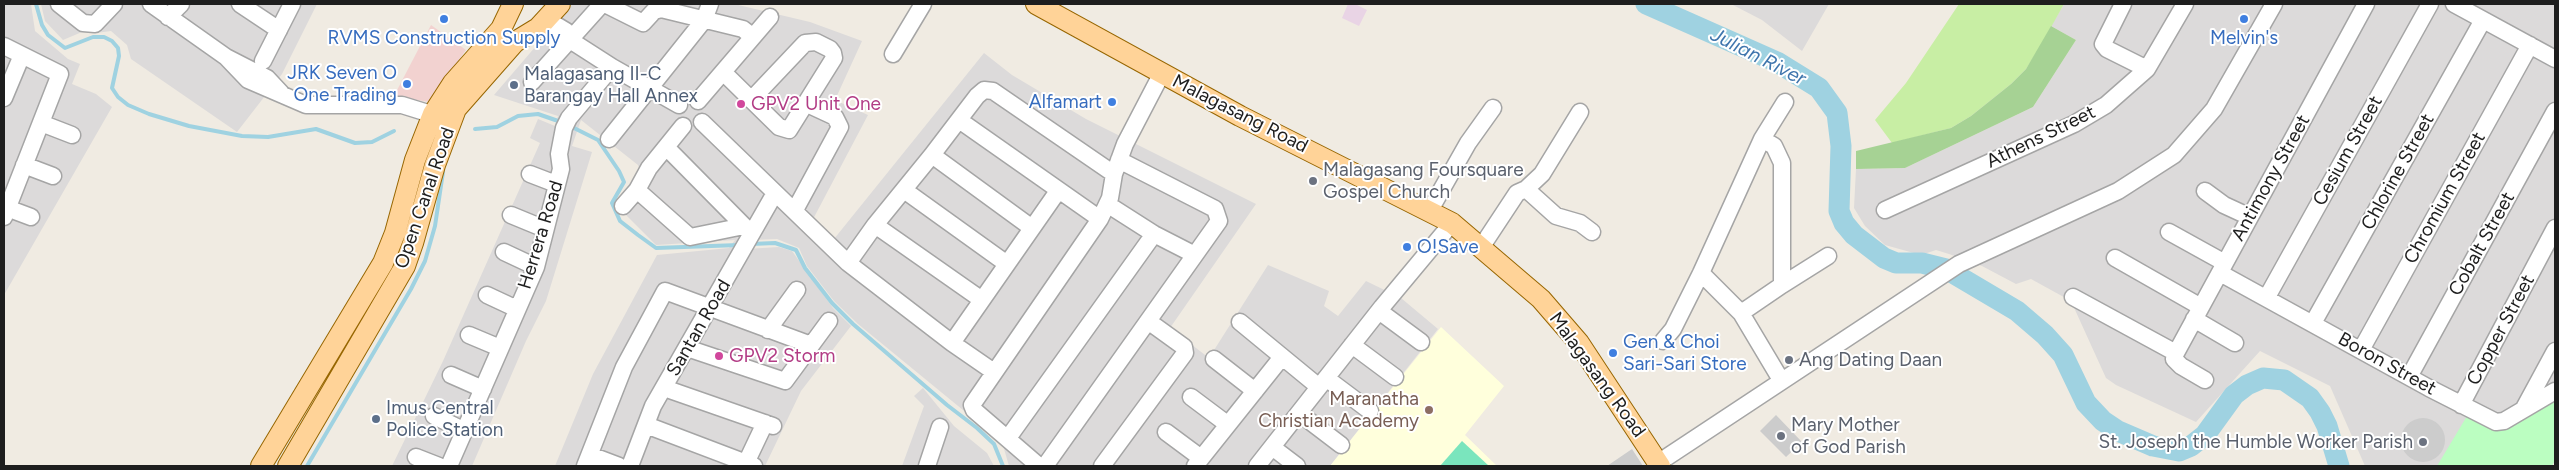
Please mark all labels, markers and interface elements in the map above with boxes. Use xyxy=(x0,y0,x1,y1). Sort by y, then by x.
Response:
marker: RVMS Construction Supply xyxy=(438,13,450,25)
marker: Melvin's xyxy=(2238,13,2250,25)
water label: Julian River xyxy=(1706,23,1810,91)
place label: RVMS Construction Supply xyxy=(328,27,560,49)
place label: Melvin's xyxy=(2210,27,2278,49)
place label: JRK Seven O One Trading xyxy=(287,62,397,106)
place label: Malagasang II-C Barangay Hall Annex xyxy=(524,63,698,107)
street label: Malagasang Road xyxy=(1168,70,1312,158)
marker: JRK Seven O One Trading xyxy=(401,78,413,90)
marker: Malagasang II-C Barangay Hall Annex xyxy=(508,79,520,91)
place label: Alfamart xyxy=(1029,91,1102,113)
street label: Cesium Street xyxy=(2308,92,2388,210)
place label: GPV2 Unit One xyxy=(751,93,881,115)
marker: Alfamart xyxy=(1106,96,1118,108)
marker: GPV2 Unit One xyxy=(735,98,747,110)
street label: Athens Street xyxy=(1983,101,2099,173)
street label: Chlorine Street xyxy=(2357,110,2439,234)
street label: Antimony Street xyxy=(2227,111,2315,245)
street label: Open Canal Road xyxy=(390,124,460,272)
street label: Chromium Street xyxy=(2399,128,2491,268)
place label: Malagasang Foursquare Gospel Church xyxy=(1323,159,1524,203)
marker: Malagasang Foursquare Gospel Church xyxy=(1307,175,1319,187)
street label: Herrera Road xyxy=(514,178,568,292)
street label: Cobalt Street xyxy=(2444,188,2520,300)
place label: O!Save xyxy=(1417,236,1479,258)
marker: O!Save xyxy=(1401,241,1413,253)
street label: Copper Street xyxy=(2462,271,2540,389)
street label: Santan Road xyxy=(662,276,736,380)
street label: Malagasang Road xyxy=(1544,308,1650,442)
street label: Boron Street xyxy=(2334,328,2440,400)
place label: Gen & Choi Sari-Sari Store xyxy=(1623,331,1747,375)
place label: GPV2 Storm xyxy=(729,345,835,367)
marker: Gen & Choi Sari-Sari Store xyxy=(1607,347,1619,359)
place label: Ang Dating Daan xyxy=(1799,349,1942,371)
marker: GPV2 Storm xyxy=(713,350,725,362)
marker: Ang Dating Daan xyxy=(1783,354,1795,366)
place label: Maranatha Christian Academy xyxy=(1258,388,1419,432)
place label: Imus Central Police Station xyxy=(386,397,503,441)
marker: Maranatha Christian Academy xyxy=(1423,404,1435,416)
marker: Imus Central Police Station xyxy=(370,413,382,425)
place label: Mary Mother of God Parish xyxy=(1791,414,1906,458)
marker: Mary Mother of God Parish xyxy=(1775,430,1787,442)
place label: St. Joseph the Humble Worker Parish xyxy=(2098,431,2413,453)
marker: St. Joseph the Humble Worker Parish xyxy=(2417,436,2429,448)

